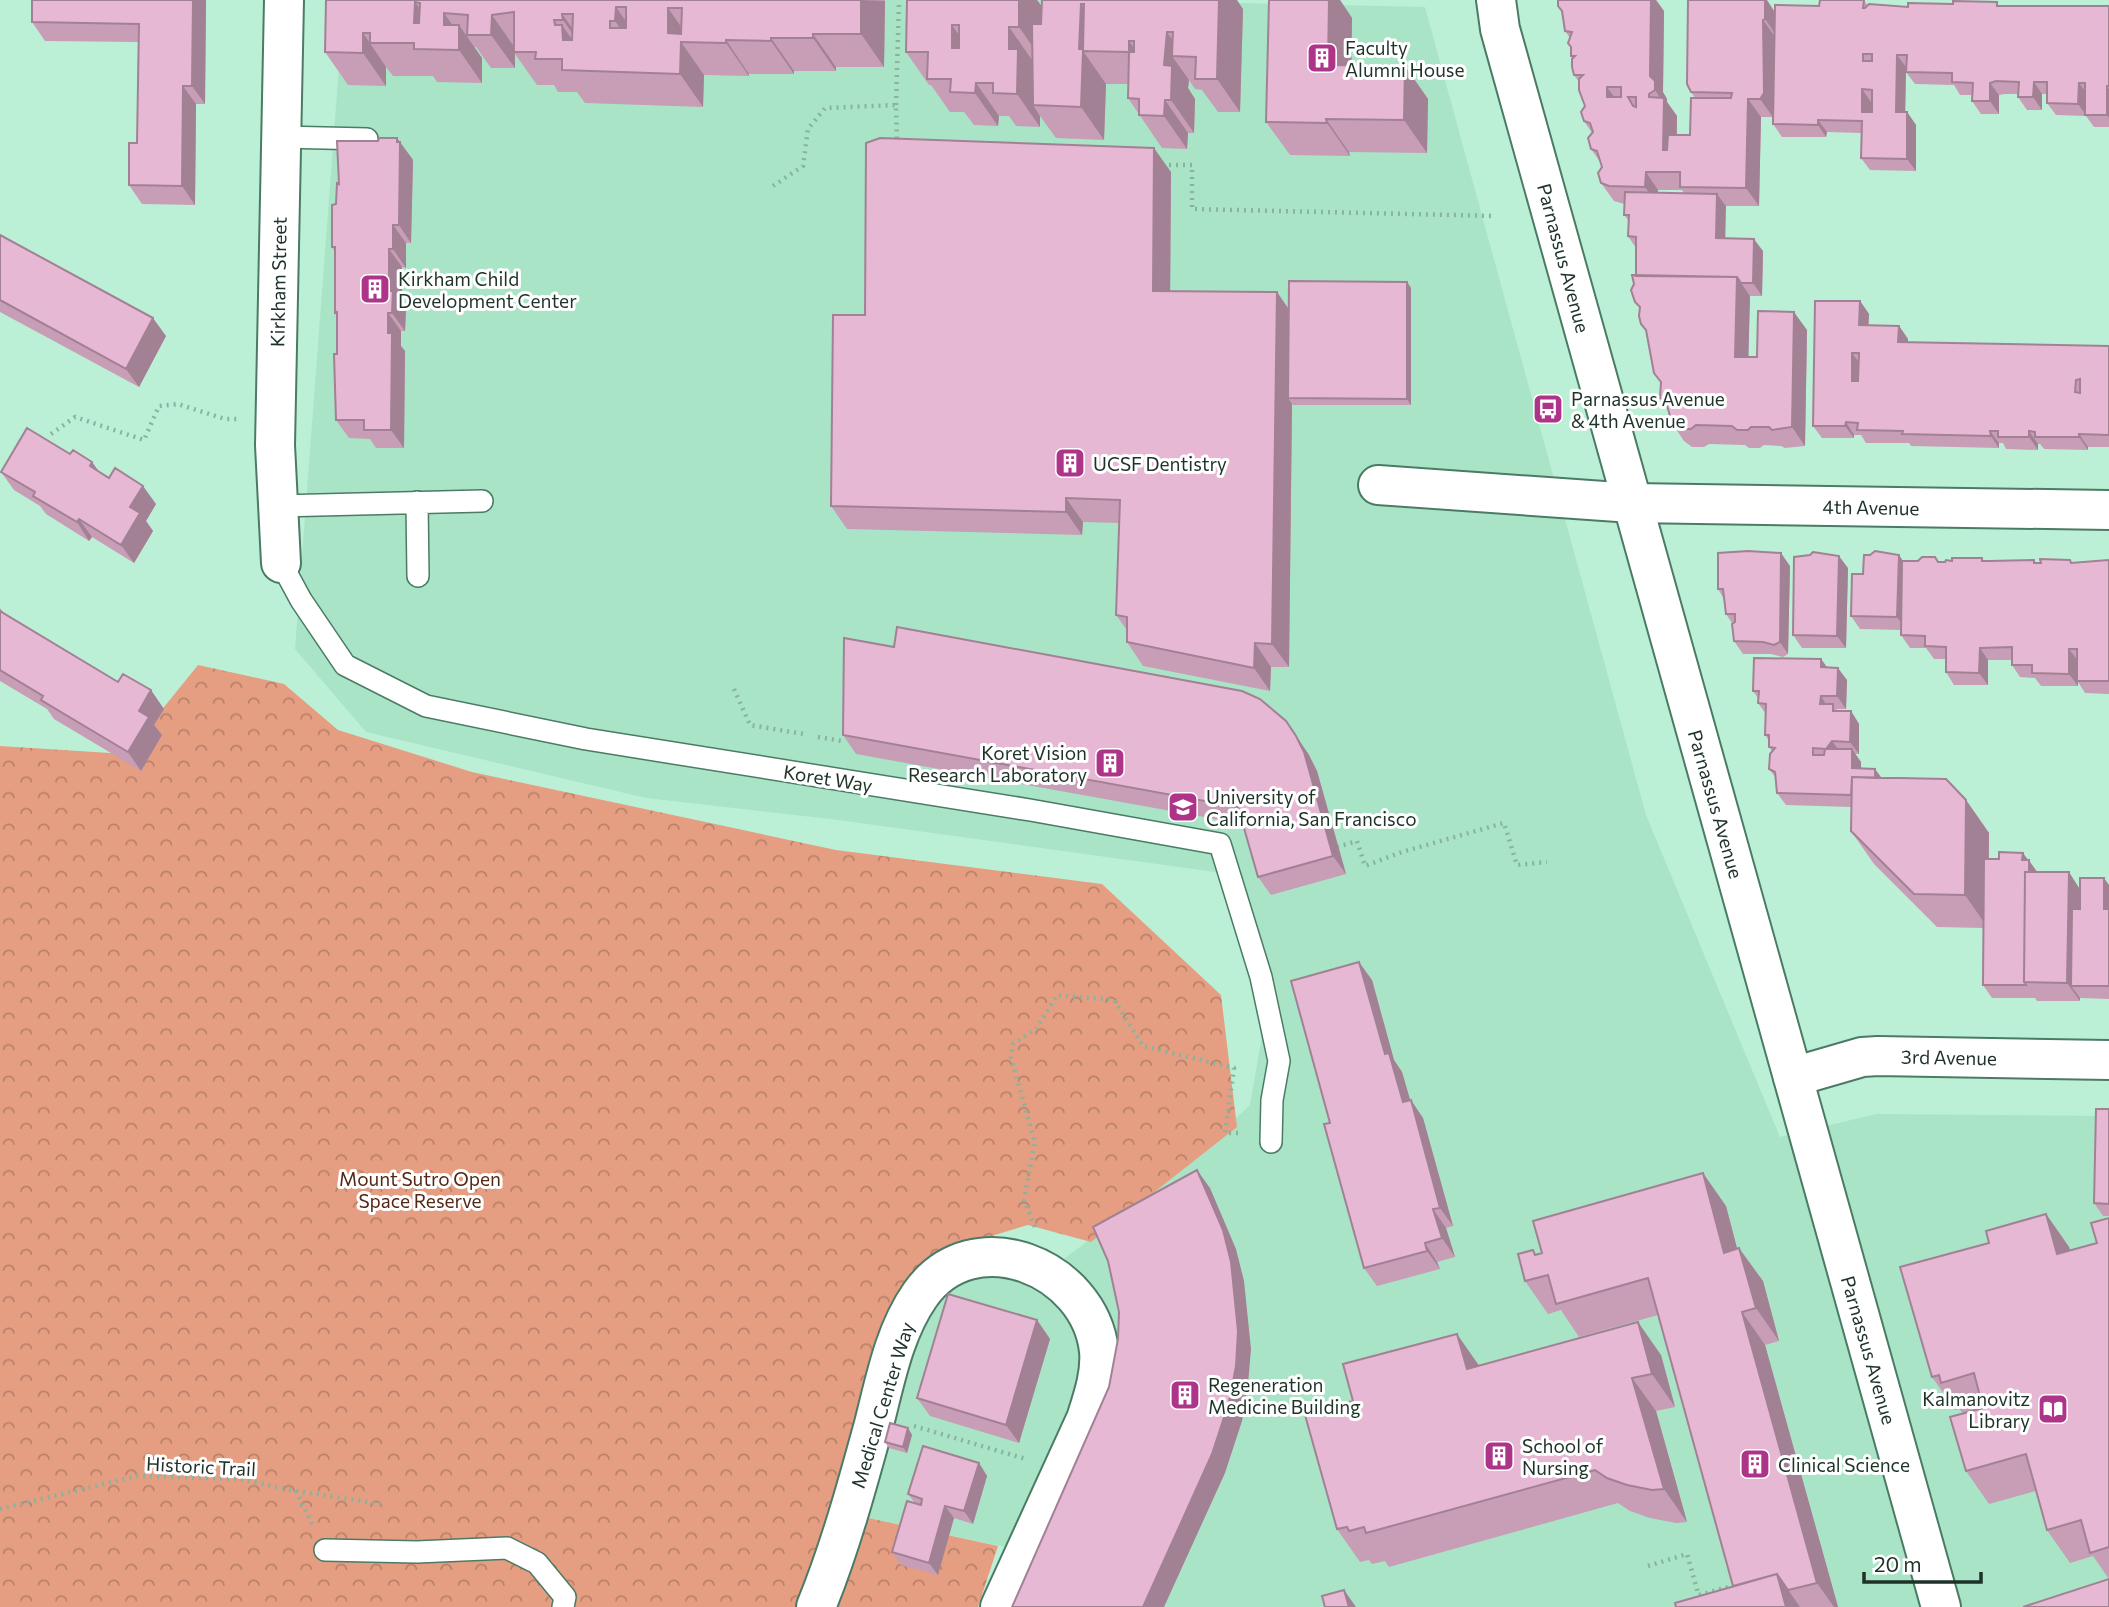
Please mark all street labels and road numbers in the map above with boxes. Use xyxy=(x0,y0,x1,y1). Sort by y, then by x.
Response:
street label: Parnassus Avenue xyxy=(1533,181,1595,335)
street label: Kirkham Street xyxy=(265,216,291,347)
street label: 4th Avenue xyxy=(1822,495,1920,519)
street label: Parnassus Avenue xyxy=(1684,727,1748,881)
street label: Koret Way xyxy=(782,760,874,796)
street label: 3rd Avenue xyxy=(1901,1045,1997,1069)
street label: Parnassus Avenue xyxy=(1837,1273,1901,1427)
street label: Medical Center Way xyxy=(846,1319,918,1491)
street label: Historic Trail xyxy=(146,1452,256,1480)

